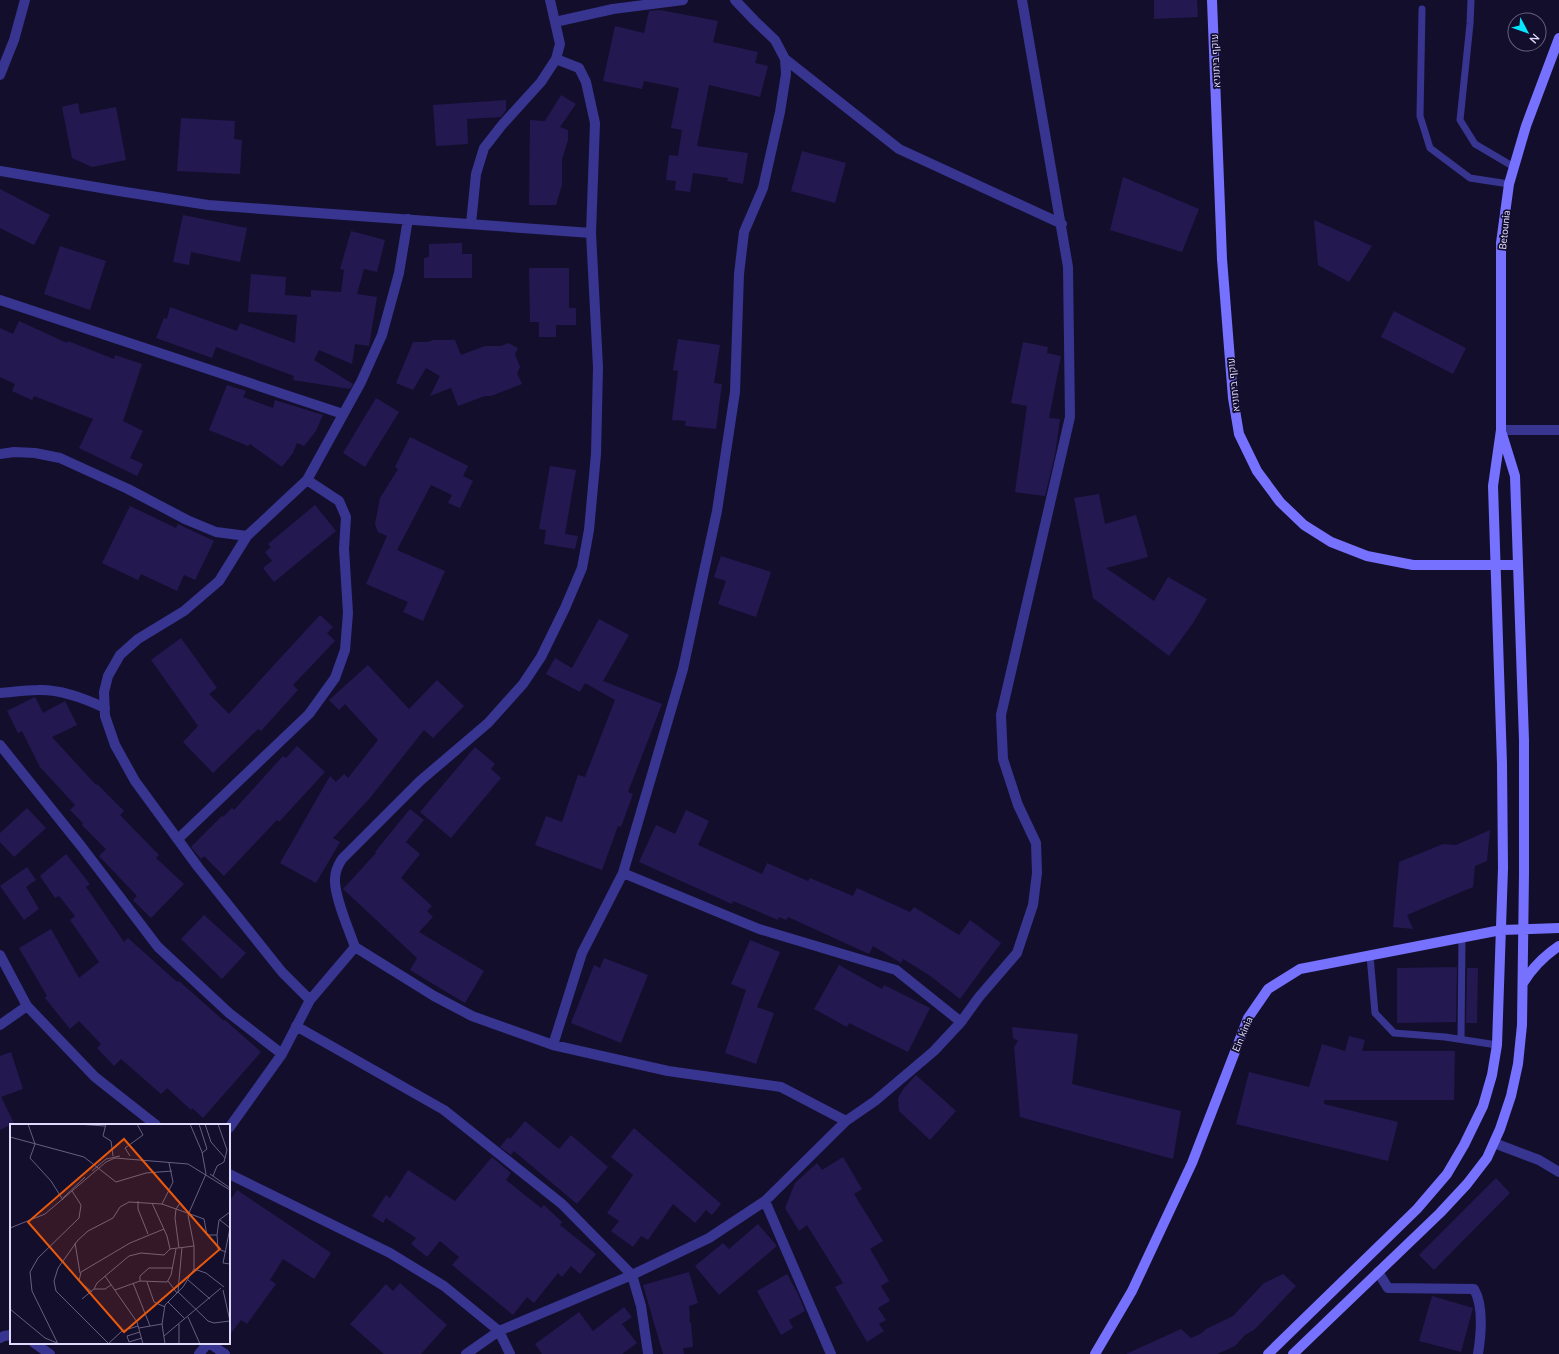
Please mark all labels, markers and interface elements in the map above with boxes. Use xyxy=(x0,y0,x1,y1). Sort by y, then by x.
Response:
north arrow xyxy=(1507,12,1547,52)
text: N xyxy=(1527,31,1543,46)
street label: עוקף ביתוניא xyxy=(1208,34,1222,88)
street label: Betounia xyxy=(1496,210,1512,250)
street label: עוקף ביתוניא xyxy=(1224,358,1242,412)
street label: Ein kinia xyxy=(1229,1015,1255,1053)
inset map xyxy=(10,1124,230,1344)

